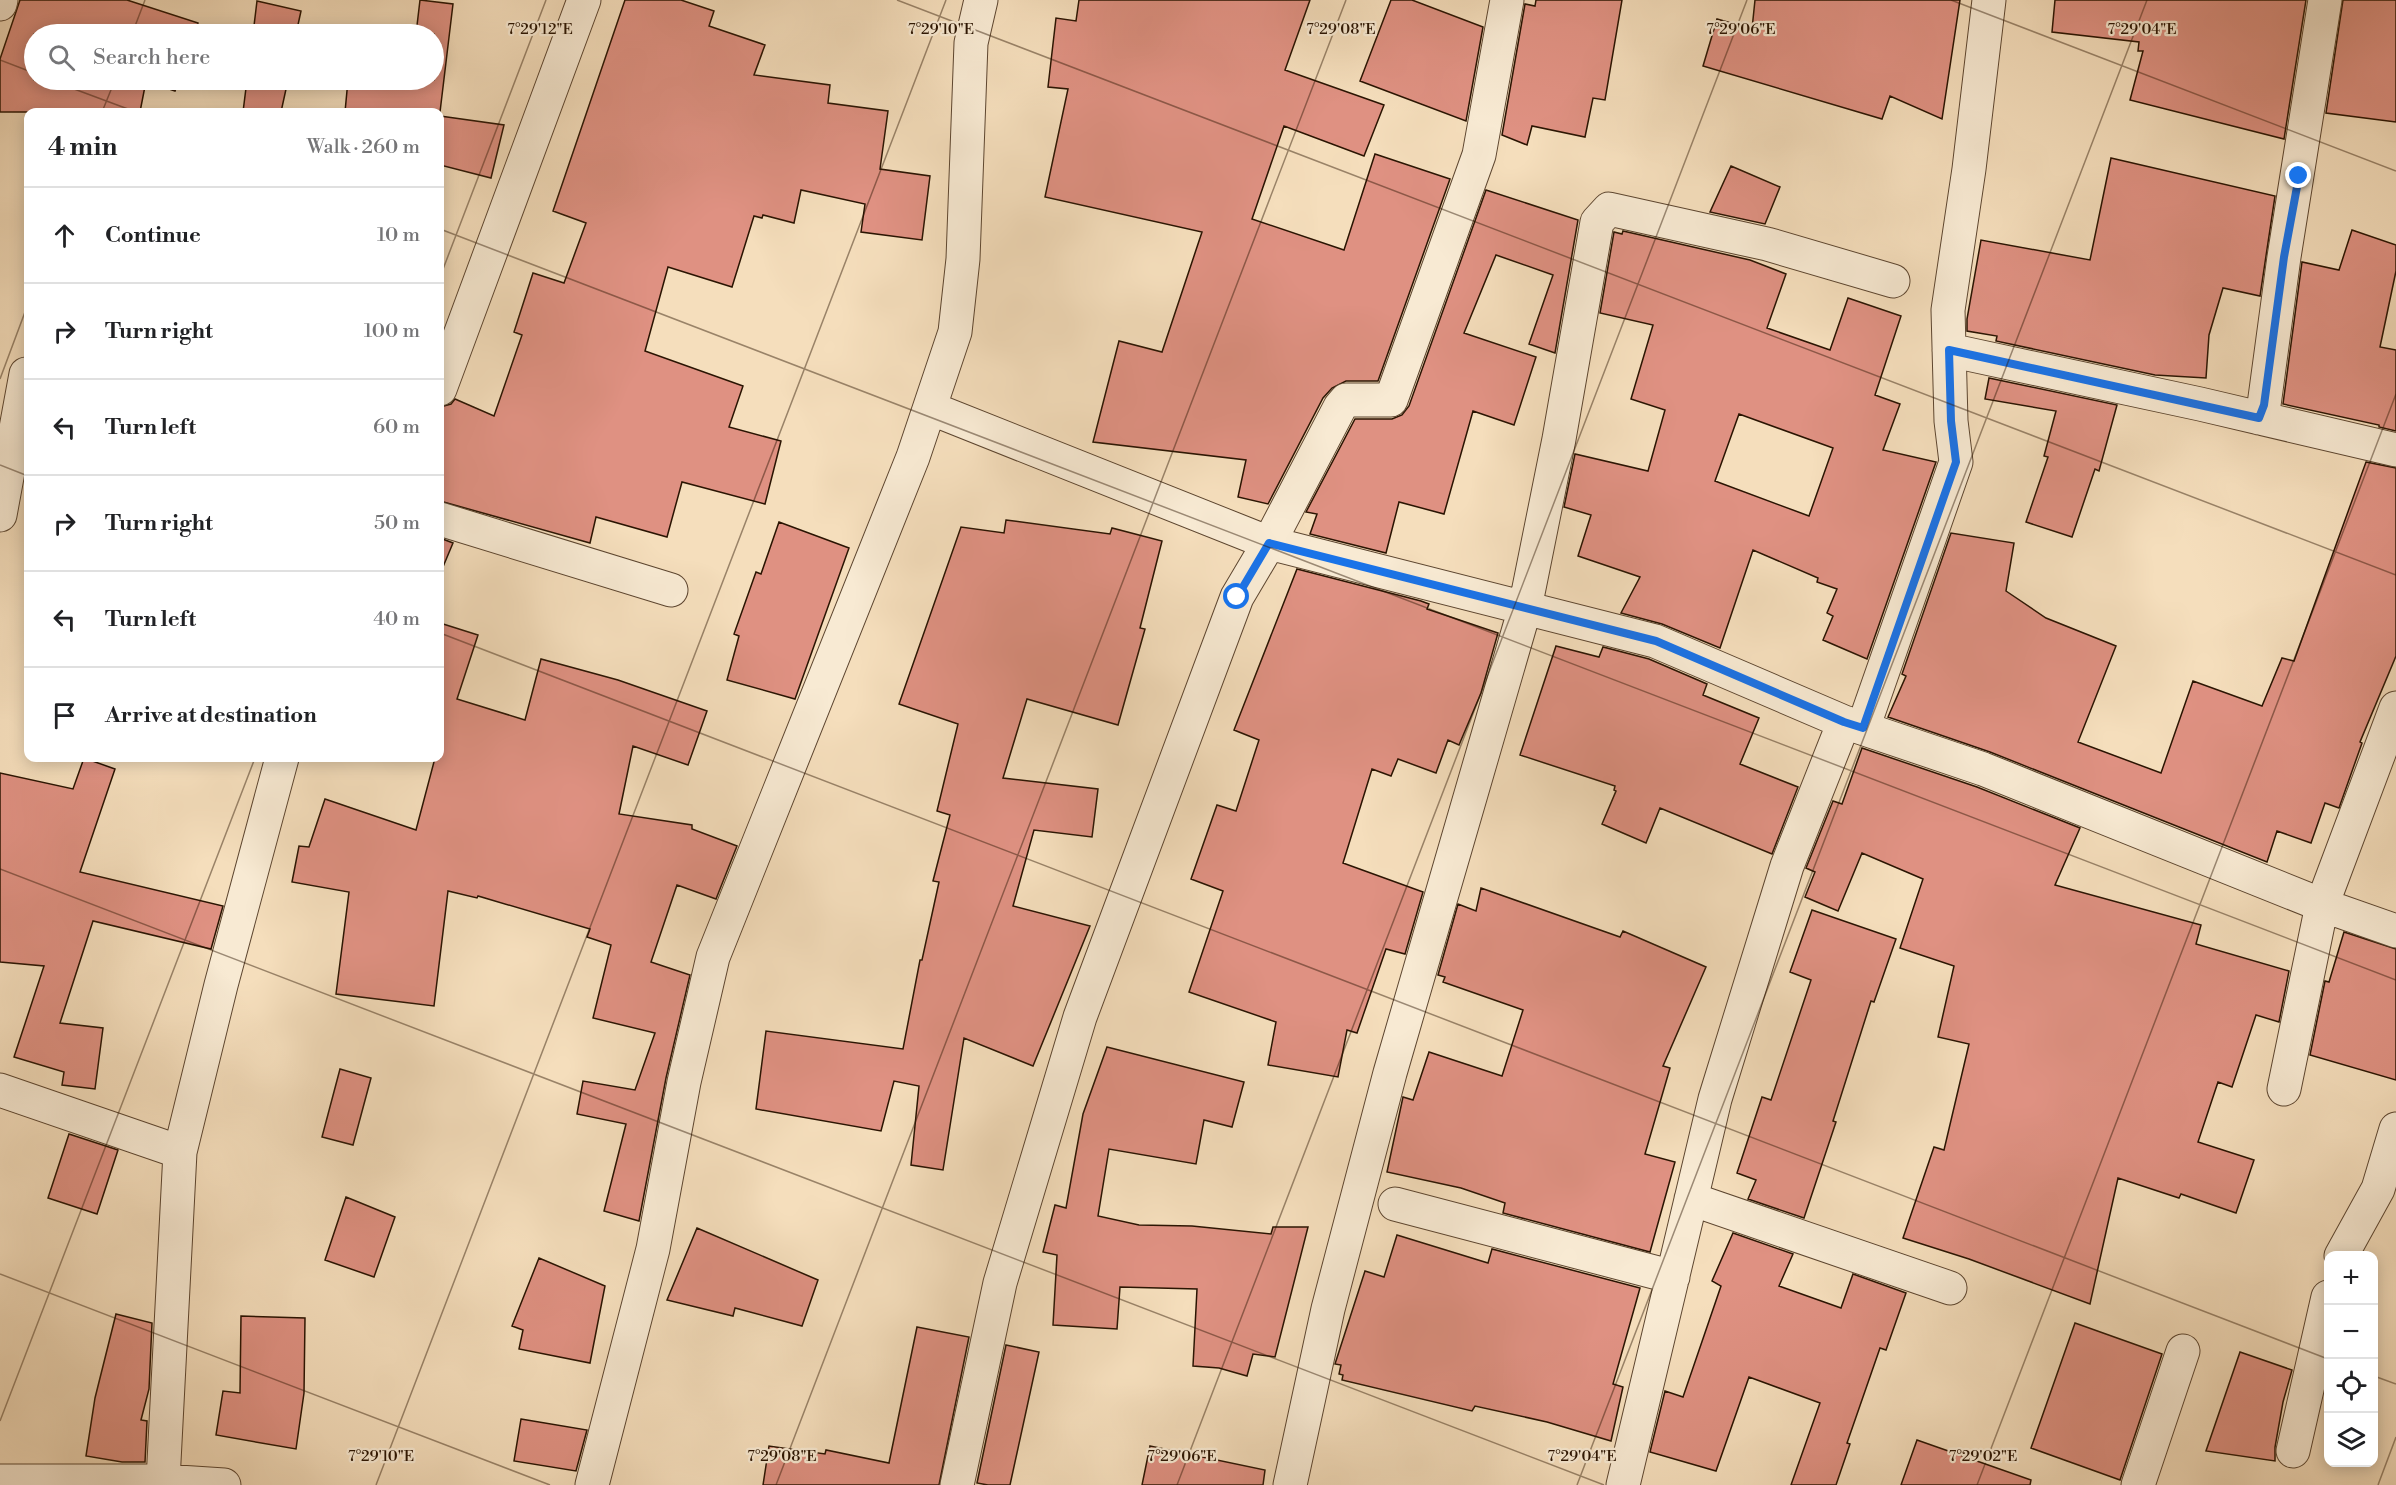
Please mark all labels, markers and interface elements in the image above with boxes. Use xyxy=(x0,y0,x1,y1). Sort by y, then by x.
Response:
text: 7°29'12"E xyxy=(507,20,573,39)
text: 7°29'10"E xyxy=(908,20,974,39)
text: 7°29'08"E xyxy=(1306,20,1376,39)
text: 7°29'06"E xyxy=(1706,20,1776,39)
text: 7°29'04"E xyxy=(2107,20,2177,39)
search box xyxy=(24,24,444,90)
icon: search xyxy=(45,41,78,74)
text: Search here xyxy=(93,44,210,71)
text: 4 min xyxy=(48,131,118,163)
text: Walk · 260 m xyxy=(307,135,420,160)
route end xyxy=(2285,162,2311,188)
icon: ahead xyxy=(48,219,81,252)
text: Continue xyxy=(105,222,201,249)
text: 10 m xyxy=(377,223,420,248)
icon: right xyxy=(48,315,81,348)
text: Turn right xyxy=(105,318,213,345)
text: 100 m xyxy=(364,319,420,344)
icon: left xyxy=(48,411,81,444)
text: Turn left xyxy=(105,414,196,441)
text: 60 m xyxy=(373,415,420,440)
icon: right xyxy=(48,507,81,540)
text: Turn right xyxy=(105,510,213,537)
text: 50 m xyxy=(374,511,420,536)
route start xyxy=(1223,583,1249,609)
icon: left xyxy=(48,603,81,636)
text: Turn left xyxy=(105,606,196,633)
text: 40 m xyxy=(373,607,420,632)
icon: arrive xyxy=(48,699,81,732)
text: Arrive at destination xyxy=(105,702,317,729)
map controls xyxy=(2324,1251,2378,1467)
button: + xyxy=(2324,1251,2378,1305)
button: − xyxy=(2324,1305,2378,1359)
button: locate xyxy=(2324,1359,2378,1413)
button: layers xyxy=(2324,1413,2378,1467)
text: 7°29'10"E xyxy=(348,1447,414,1466)
text: 7°29'08"E xyxy=(747,1447,817,1466)
text: 7°29'06"E xyxy=(1147,1447,1217,1466)
text: 7°29'04"E xyxy=(1547,1447,1617,1466)
text: 7°29'02"E xyxy=(1949,1447,2017,1466)

